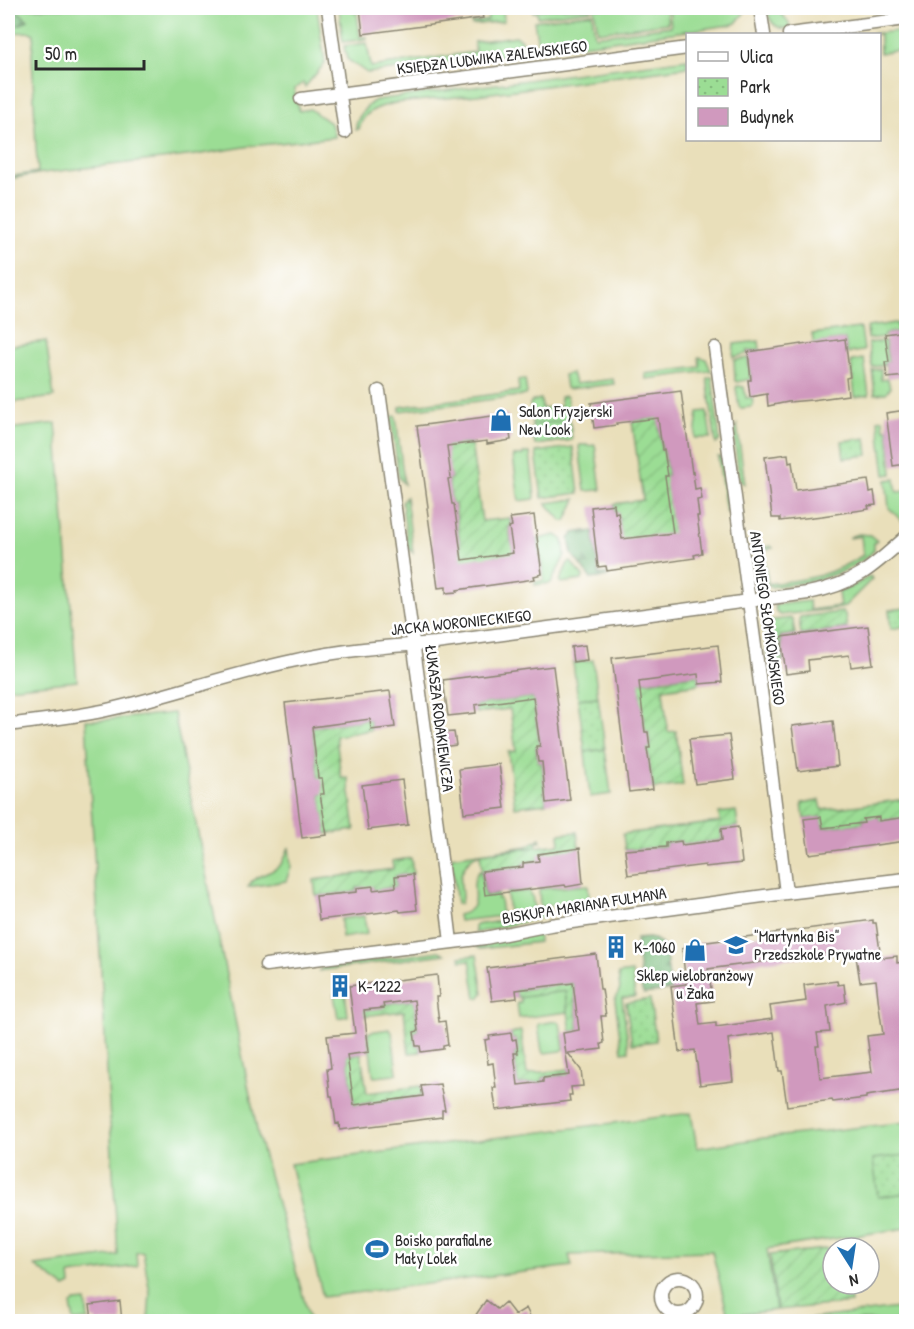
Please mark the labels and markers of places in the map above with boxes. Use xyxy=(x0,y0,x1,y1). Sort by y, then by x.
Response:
place label: Salon Fryzjerski New Look xyxy=(519,400,613,440)
shop icon: Salon Fryzjerski New Look xyxy=(488,407,514,433)
place label: "Martynka Bis" Przedszkole Prywatne xyxy=(754,925,882,965)
school or university icon: "Martynka Bis" Przedszkole Prywatne xyxy=(723,932,749,958)
building icon: K-1060 xyxy=(603,934,629,960)
place label: K-1060 xyxy=(634,936,675,958)
shop icon: Sklep wielobranżowy u Żaka xyxy=(682,937,708,963)
place label: Sklep wielobranżowy u Żaka xyxy=(637,964,754,1004)
building icon: K-1222 xyxy=(327,973,353,999)
place label: K-1222 xyxy=(358,975,402,997)
place label: Boisko parafialne Mały Lolek xyxy=(395,1229,493,1269)
sports icon: Boisko parafialne Mały Lolek xyxy=(364,1236,390,1262)

